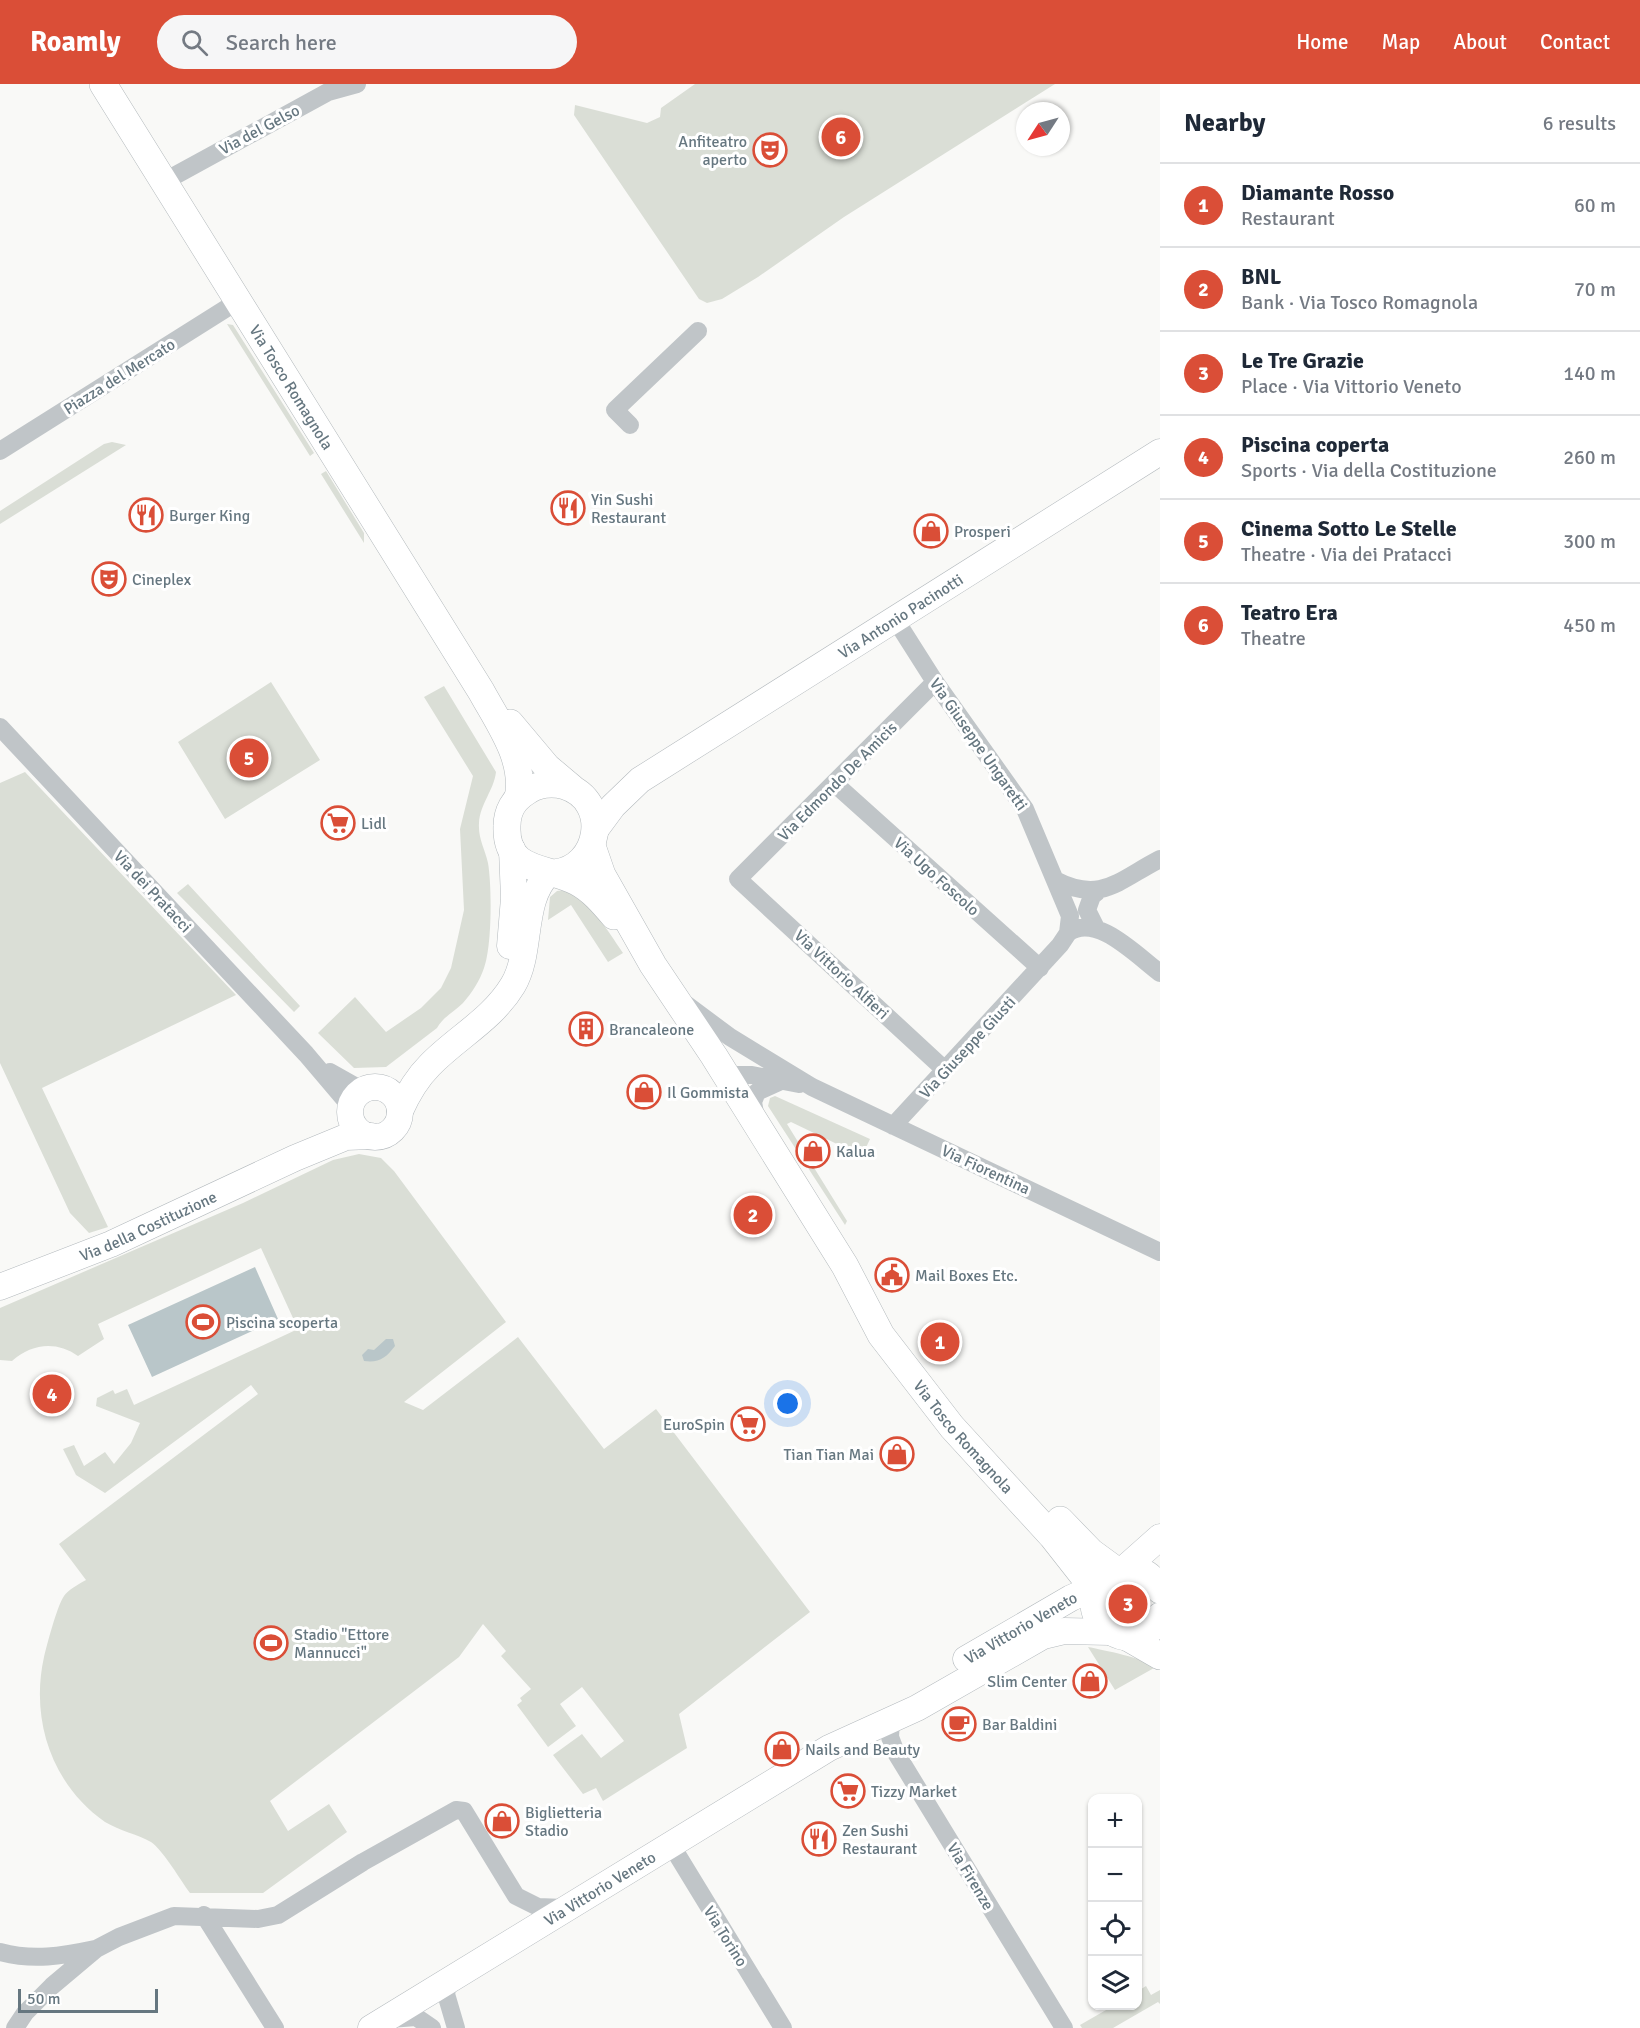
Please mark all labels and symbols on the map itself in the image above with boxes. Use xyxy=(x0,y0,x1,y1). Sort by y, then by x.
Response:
street label: Via del Gelso xyxy=(216,100,303,159)
north arrow xyxy=(1016,102,1070,156)
pin: 6 xyxy=(822,115,860,160)
place label: Anfiteatro aperto xyxy=(678,132,747,170)
theatre icon: Anfiteatro aperto xyxy=(752,132,788,168)
street label: Via Tosco Romagnola xyxy=(244,321,337,454)
street label: Piazza del Mercato xyxy=(60,334,179,419)
restaurant icon: Yin Sushi Restaurant xyxy=(550,490,586,526)
place label: Yin Sushi Restaurant xyxy=(591,490,666,528)
restaurant icon: Burger King xyxy=(128,497,164,533)
place label: Burger King xyxy=(169,506,250,526)
shop icon: Prosperi xyxy=(913,513,949,549)
place label: Prosperi xyxy=(954,522,1011,542)
theatre icon: Cineplex xyxy=(91,561,127,597)
place label: Cineplex xyxy=(132,570,192,590)
street label: Via Antonio Pacinotti xyxy=(835,570,967,663)
street label: Via Giuseppe Ungaretti xyxy=(925,674,1031,815)
street label: Via Edmondo De Amicis xyxy=(774,718,902,846)
pin: 5 xyxy=(230,736,268,780)
supermarket icon: Lidl xyxy=(320,805,356,841)
place label: Lidl xyxy=(361,814,387,834)
street label: Via Ugo Foscolo xyxy=(890,833,983,920)
street label: Via dei Pratacci xyxy=(109,846,195,937)
street label: Via Vittorio Alfieri xyxy=(790,926,893,1024)
street label: Via Giuseppe Giusti xyxy=(915,992,1020,1103)
building icon: Brancaleone xyxy=(568,1011,604,1047)
place label: Brancaleone xyxy=(609,1020,694,1040)
shop icon: Il Gommista xyxy=(626,1074,662,1110)
place label: Il Gommista xyxy=(667,1083,749,1103)
shop icon: Kalua xyxy=(795,1133,831,1169)
street label: Via Fiorentina xyxy=(938,1141,1033,1199)
place label: Kalua xyxy=(836,1142,875,1162)
street label: Via della Costituzione xyxy=(77,1187,220,1266)
pin: 2 xyxy=(734,1192,772,1238)
public building icon: Mail Boxes Etc. xyxy=(874,1257,910,1293)
place label: Mail Boxes Etc. xyxy=(915,1266,1018,1286)
sports icon: Piscina scoperta xyxy=(185,1304,221,1340)
place label: Piscina scoperta xyxy=(226,1313,338,1333)
pin: 1 xyxy=(920,1320,960,1364)
pin: 4 xyxy=(32,1372,72,1416)
street label: Via Tosco Romagnola xyxy=(909,1376,1017,1498)
your location xyxy=(773,1389,802,1418)
supermarket icon: EuroSpin xyxy=(730,1406,766,1442)
place label: EuroSpin xyxy=(663,1415,725,1435)
shop icon: Tian Tian Mai xyxy=(879,1436,915,1472)
place label: Tian Tian Mai xyxy=(783,1445,874,1465)
pin: 3 xyxy=(1108,1582,1148,1627)
street label: Via Vittorio Veneto xyxy=(961,1588,1080,1669)
sports icon: Stadio "Ettore Mannucci" xyxy=(253,1625,289,1661)
place label: Stadio "Ettore Mannucci" xyxy=(294,1625,389,1663)
shop icon: Slim Center xyxy=(1072,1663,1108,1699)
place label: Slim Center xyxy=(987,1672,1067,1692)
cafe icon: Bar Baldini xyxy=(941,1706,977,1742)
place label: Bar Baldini xyxy=(982,1715,1057,1735)
shop icon: Nails and Beauty xyxy=(764,1731,800,1767)
place label: Nails and Beauty xyxy=(805,1740,921,1760)
supermarket icon: Tizzy Market xyxy=(830,1773,866,1809)
place label: Tizzy Market xyxy=(871,1782,957,1802)
shop icon: Biglietteria Stadio xyxy=(484,1803,520,1839)
place label: Biglietteria Stadio xyxy=(525,1803,602,1841)
restaurant icon: Zen Sushi Restaurant xyxy=(801,1821,837,1857)
place label: Zen Sushi Restaurant xyxy=(842,1821,917,1859)
street label: Via Firenze xyxy=(942,1839,998,1914)
street label: Via Vittorio Veneto xyxy=(541,1847,660,1931)
street label: Via Torino xyxy=(699,1903,752,1970)
scale bar xyxy=(18,1986,158,2014)

